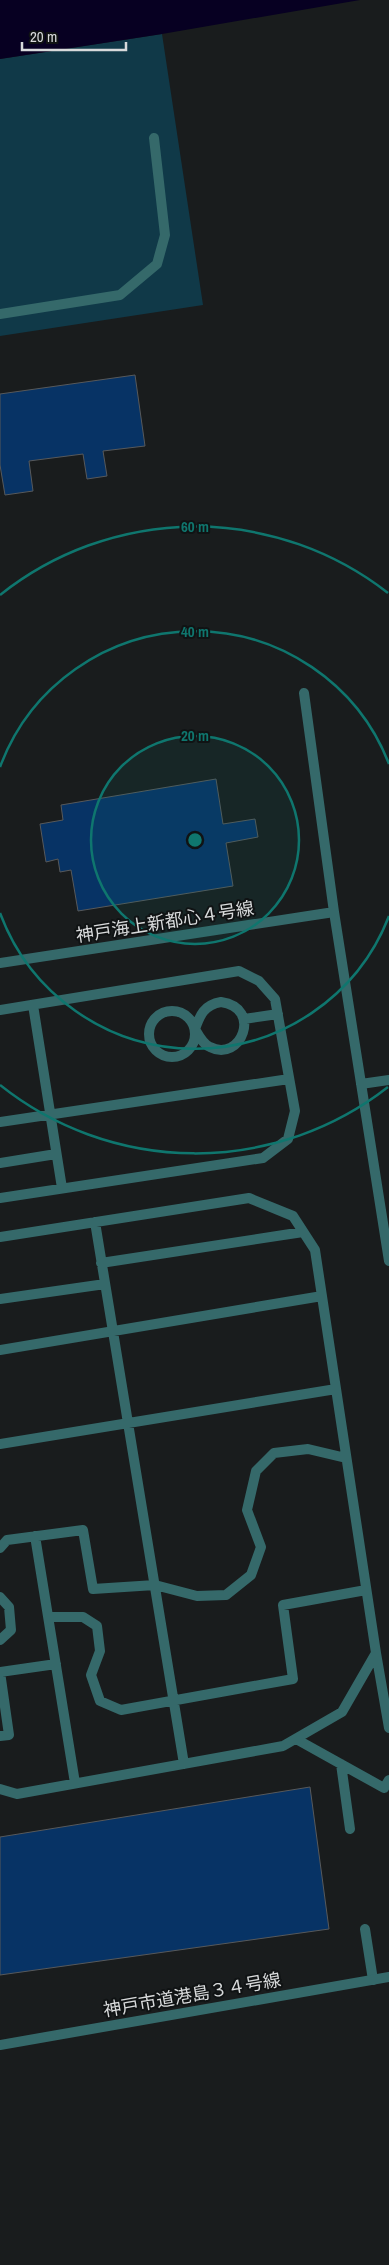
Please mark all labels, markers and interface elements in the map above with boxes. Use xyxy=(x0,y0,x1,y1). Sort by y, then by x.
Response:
scale bar xyxy=(22,20,126,52)
text: 20 m xyxy=(30,26,57,47)
text: 60 m xyxy=(181,516,209,537)
text: 40 m xyxy=(181,621,209,642)
text: 20 m xyxy=(181,725,209,746)
centre of rings xyxy=(186,831,204,849)
street label: 神戸海上新都心４号線 xyxy=(74,895,256,948)
street label: 神戸市道港島３４号線 xyxy=(101,1967,283,2022)

